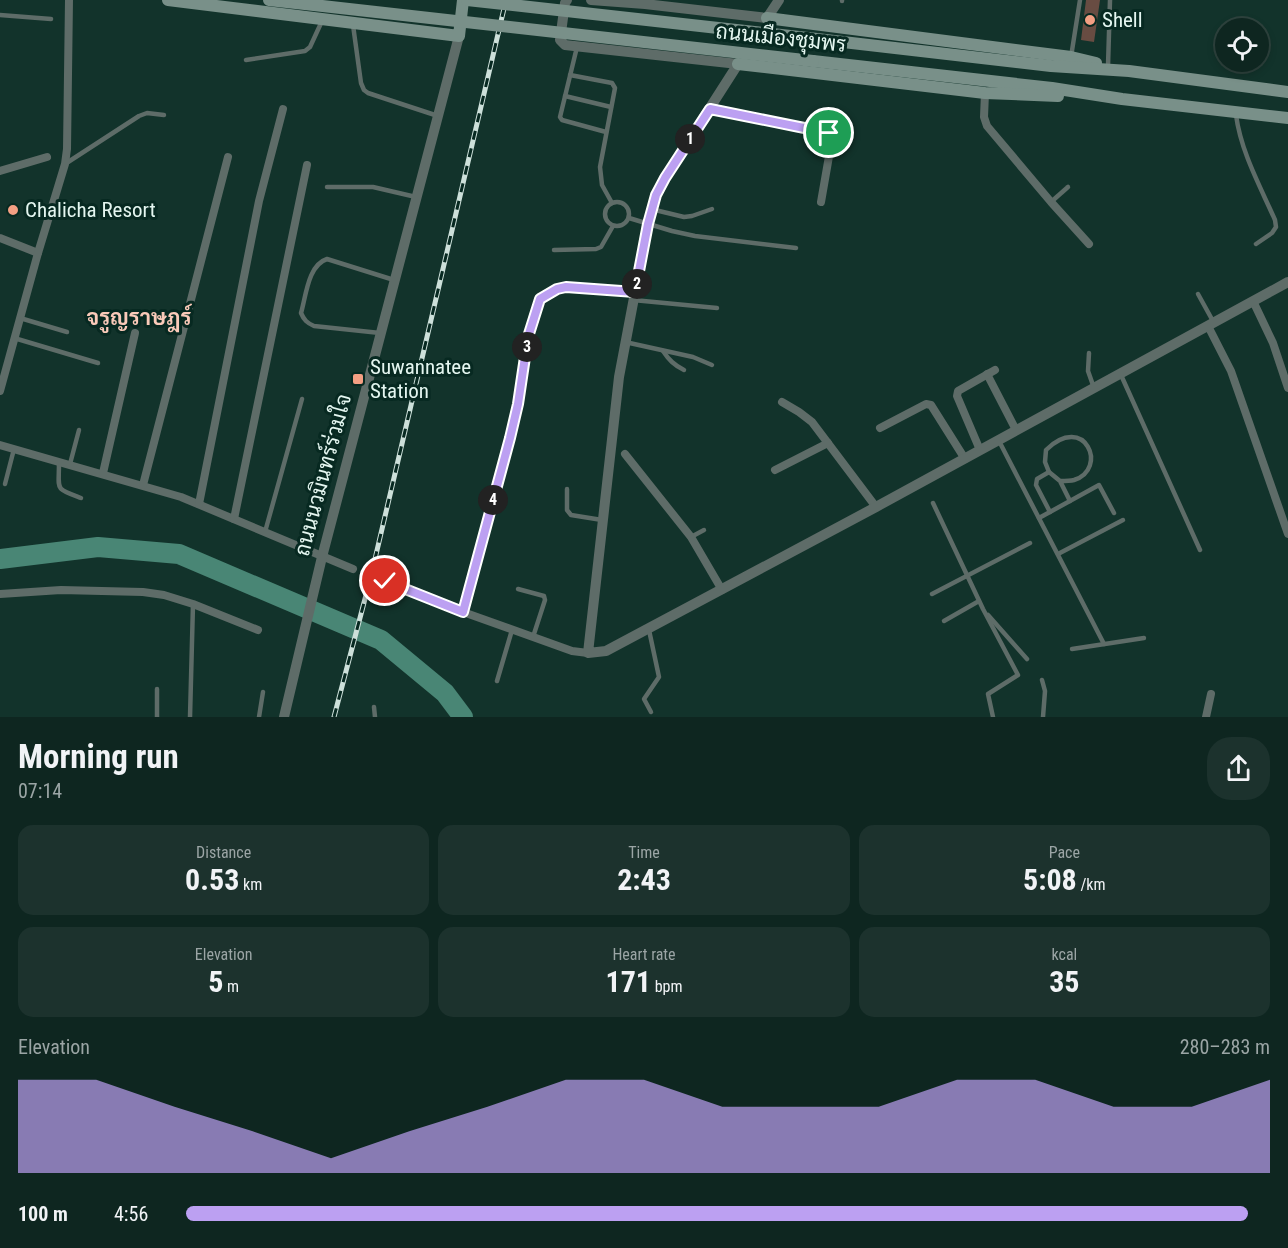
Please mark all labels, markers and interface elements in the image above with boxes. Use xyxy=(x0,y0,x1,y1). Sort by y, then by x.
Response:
place label: Shell xyxy=(1102,8,1143,32)
marker: Shell xyxy=(1083,13,1097,27)
street label: ถนนเมืองชุมพร xyxy=(714,17,848,59)
map controls xyxy=(1215,18,1269,72)
button: locate xyxy=(1215,18,1269,72)
pin xyxy=(803,107,854,158)
icon: arrive xyxy=(812,116,845,149)
pin: 1 xyxy=(675,124,705,154)
text: 1 xyxy=(686,129,694,148)
place label: Chalicha Resort xyxy=(25,198,156,222)
marker: Chalicha Resort xyxy=(6,203,20,217)
pin: 2 xyxy=(622,269,652,299)
text: 2 xyxy=(633,274,641,293)
district label: จรูญราษฎร์ xyxy=(87,303,193,333)
pin: 3 xyxy=(512,332,542,362)
text: 3 xyxy=(523,337,531,356)
place label: Suwannatee Station xyxy=(370,355,471,403)
marker: Suwannatee Station xyxy=(351,372,365,386)
street label: ถนนนวมินทร์ร่วมใจ xyxy=(288,391,356,559)
pin: 4 xyxy=(478,485,508,515)
text: 4 xyxy=(489,490,497,509)
pin xyxy=(359,555,410,606)
icon: check xyxy=(368,564,401,597)
text: Morning run xyxy=(18,737,179,776)
button: share xyxy=(1207,737,1270,800)
text: 07:14 xyxy=(18,779,62,803)
text: Distance xyxy=(196,843,251,862)
text: Time xyxy=(628,843,660,862)
text: Pace xyxy=(1049,843,1080,862)
text: 0.53 xyxy=(185,862,239,897)
text: 2:43 xyxy=(617,862,671,897)
text: 5:08 xyxy=(1023,862,1077,897)
text: km xyxy=(239,875,262,894)
text: /km xyxy=(1077,875,1106,894)
text: Elevation xyxy=(195,945,252,964)
text: Heart rate xyxy=(612,945,676,964)
text: kcal xyxy=(1051,945,1077,964)
text: 5 xyxy=(208,964,223,999)
text: 171 xyxy=(606,964,651,999)
text: 35 xyxy=(1049,964,1079,999)
text: m xyxy=(223,977,239,996)
text: bpm xyxy=(651,977,682,996)
text: Elevation xyxy=(18,1035,90,1059)
text: 280–283 m xyxy=(1180,1035,1270,1059)
text: 100 m xyxy=(18,1202,68,1226)
text: 4:56 xyxy=(114,1202,148,1226)

